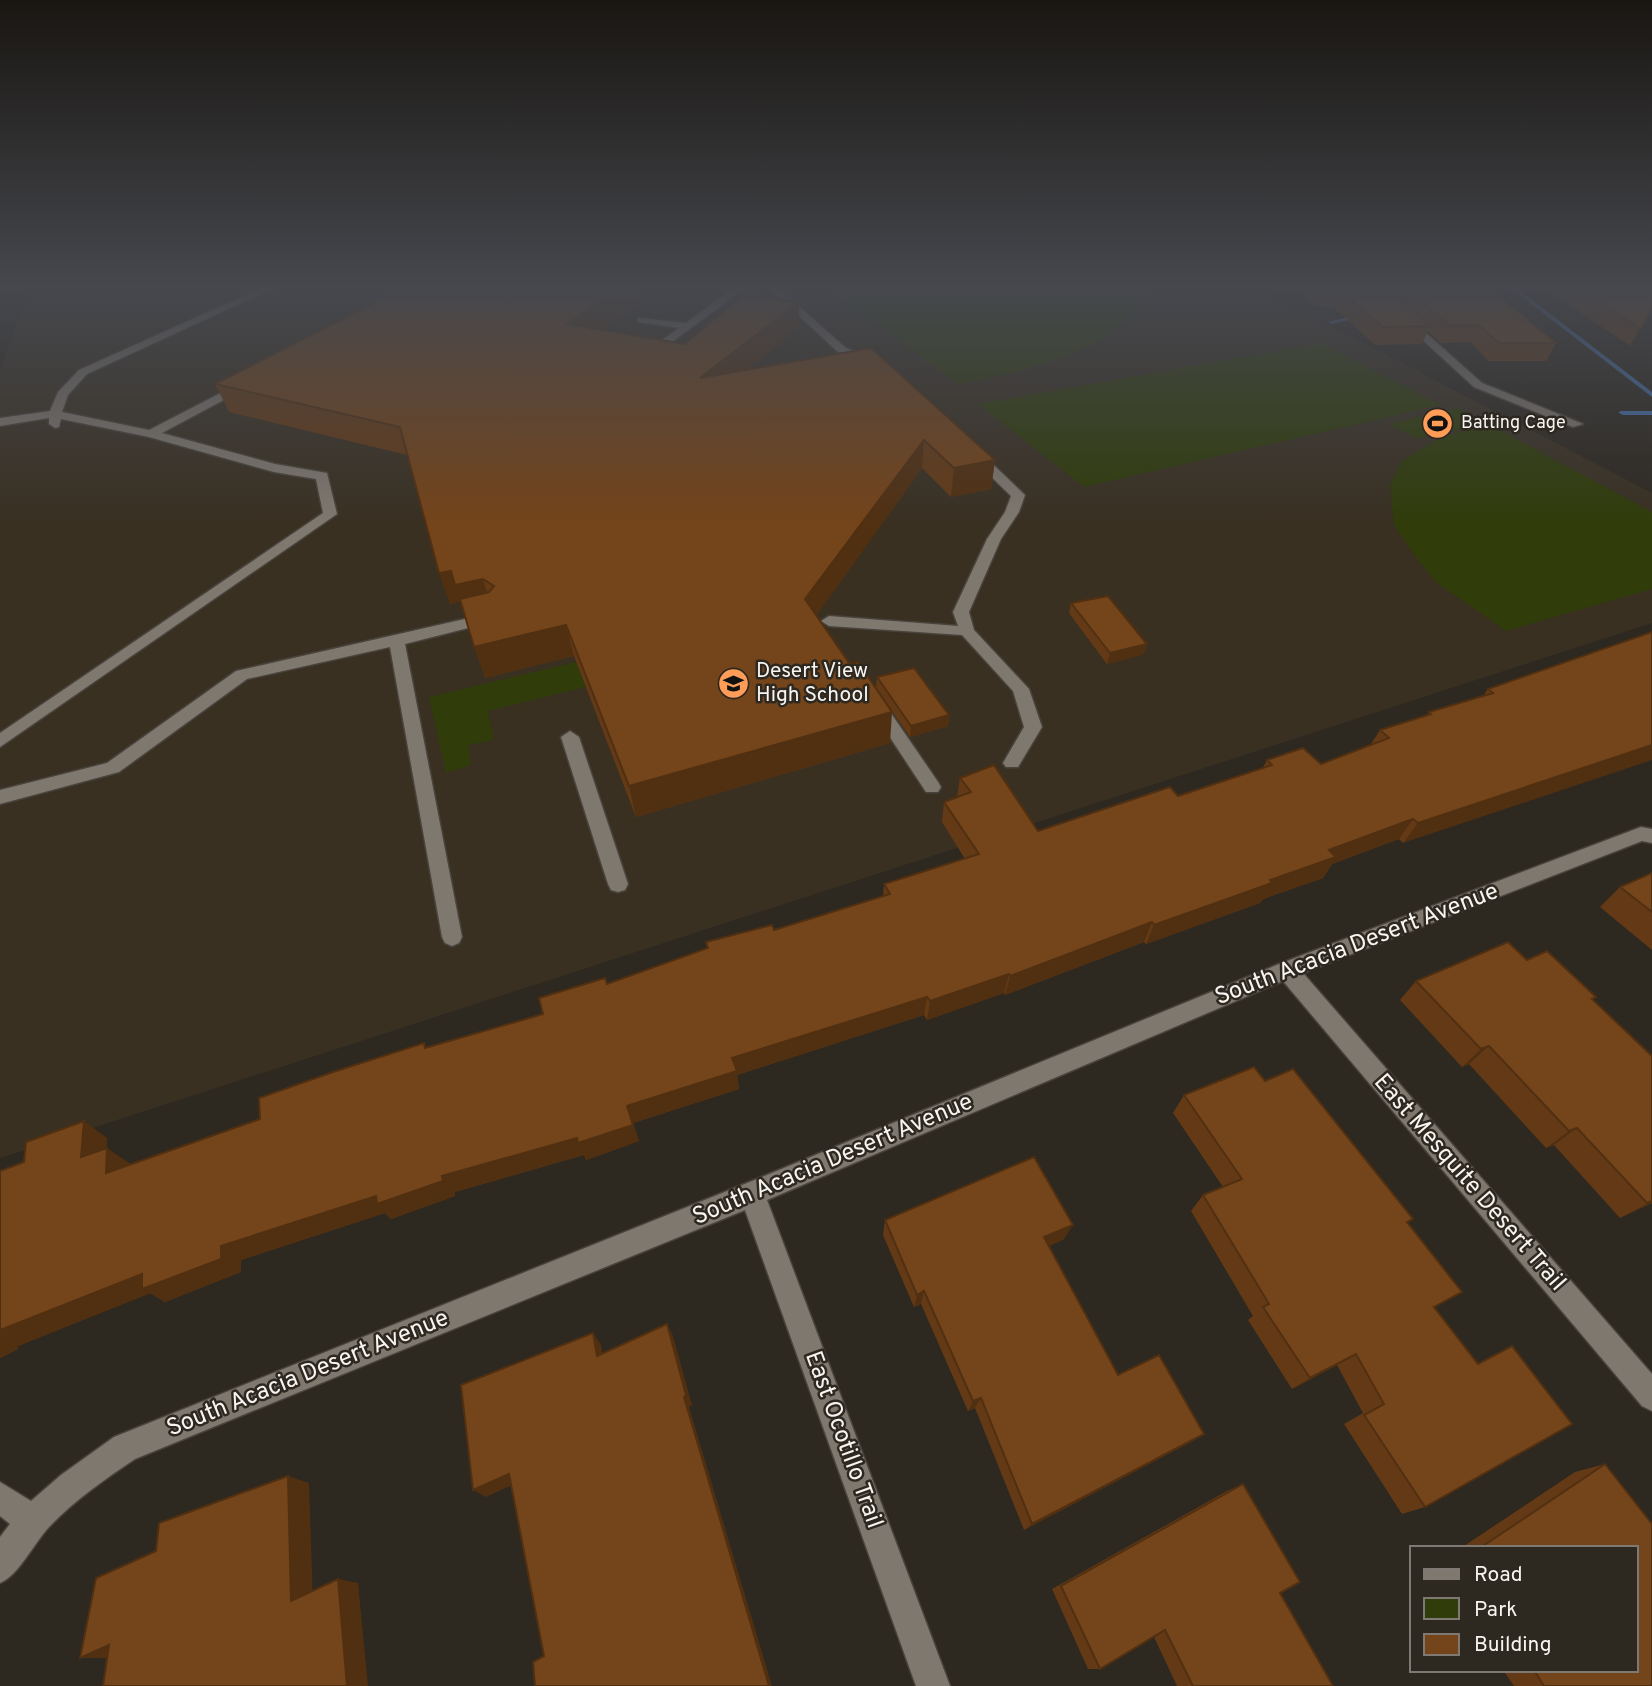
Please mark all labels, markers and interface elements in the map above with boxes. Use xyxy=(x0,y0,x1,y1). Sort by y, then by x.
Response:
sports icon: Batting Cage xyxy=(1421,406,1455,440)
place label: Batting Cage xyxy=(1461,412,1566,435)
place label: Desert View High School xyxy=(756,658,869,709)
school or university icon: Desert View High School xyxy=(716,666,750,700)
street label: South Acacia Desert Avenue xyxy=(1211,877,1503,1013)
street label: East Mesquite Desert Trail xyxy=(1366,1068,1572,1298)
street label: South Acacia Desert Avenue xyxy=(688,1087,978,1233)
street label: South Acacia Desert Avenue xyxy=(163,1304,453,1444)
street label: East Ocotillo Trail xyxy=(797,1347,889,1533)
legend xyxy=(1410,1546,1638,1672)
text: Road xyxy=(1474,1562,1523,1589)
text: Park xyxy=(1474,1597,1517,1624)
text: Building xyxy=(1474,1632,1552,1659)

